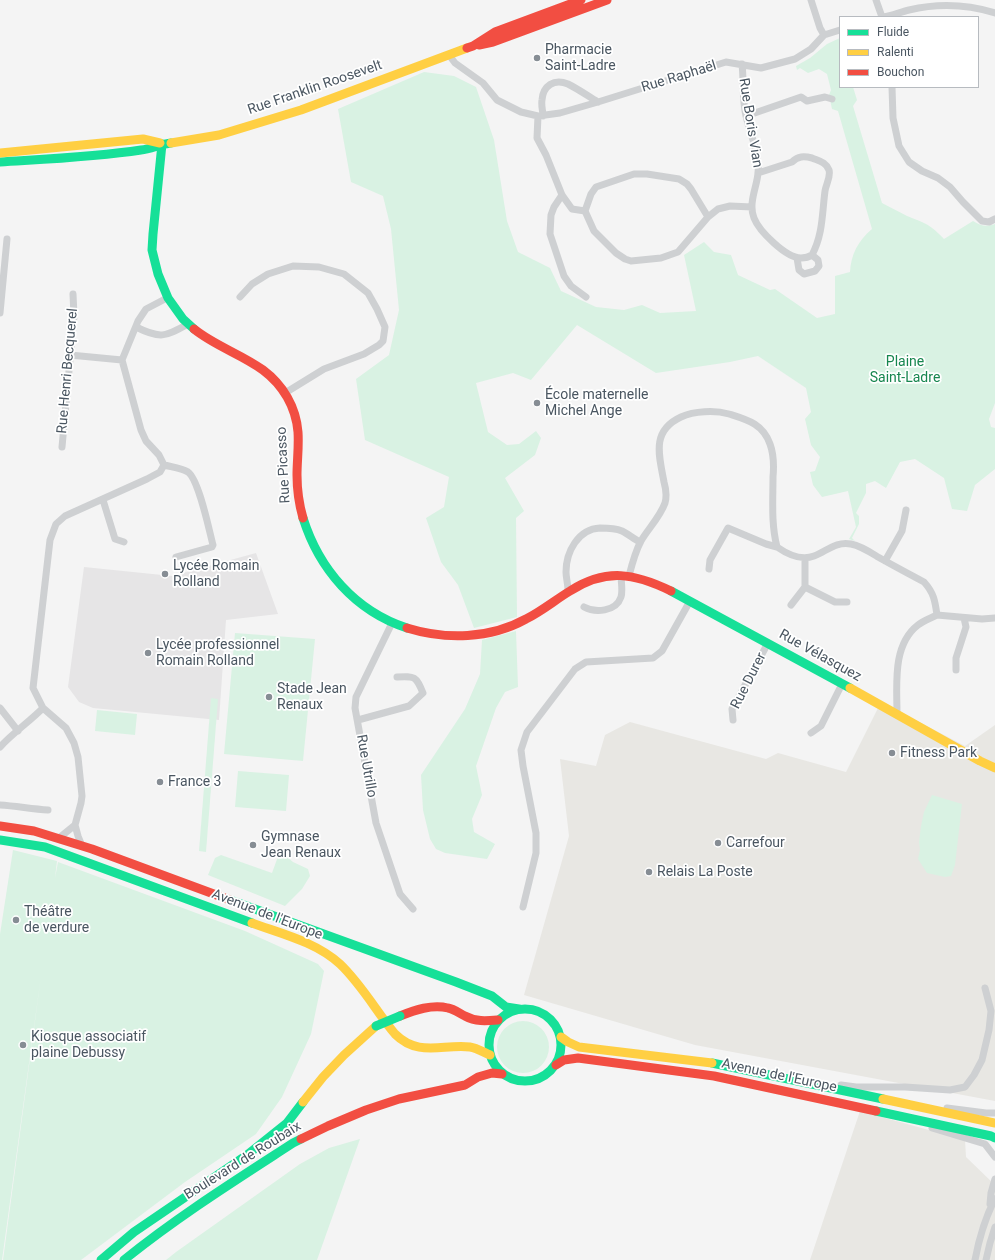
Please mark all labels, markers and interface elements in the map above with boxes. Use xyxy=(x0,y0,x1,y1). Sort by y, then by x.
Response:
legend xyxy=(839,16,979,88)
text: Fluide xyxy=(877,25,909,39)
place label: Pharmacie Saint-Ladre xyxy=(545,42,616,74)
text: Ralenti xyxy=(877,45,914,59)
marker: Pharmacie Saint-Ladre xyxy=(532,53,542,63)
street label: Rue Franklin Roosevelt xyxy=(246,57,384,119)
street label: Rue Raphaël xyxy=(639,58,719,96)
text: Bouchon xyxy=(877,65,924,79)
street label: Rue Boris Vian xyxy=(735,77,765,169)
street label: Rue Henri Becquerel xyxy=(54,307,82,435)
park label: Plaine Saint-Ladre xyxy=(870,354,940,386)
place label: École maternelle Michel Ange xyxy=(545,387,648,420)
marker: École maternelle Michel Ange xyxy=(532,398,542,408)
street label: Rue Picasso xyxy=(274,426,294,504)
place label: Lycée Romain Rolland xyxy=(173,558,259,590)
marker: Lycée Romain Rolland xyxy=(160,569,170,579)
street label: Rue Vélasquez xyxy=(776,626,864,686)
place label: Lycée professionnel Romain Rolland xyxy=(156,637,280,670)
marker: Lycée professionnel Romain Rolland xyxy=(143,648,153,658)
street label: Rue Durer xyxy=(728,650,770,712)
place label: Stade Jean Renaux xyxy=(277,681,347,714)
marker: Stade Jean Renaux xyxy=(264,692,274,702)
street label: Rue Utrillo xyxy=(352,733,380,799)
place label: Fitness Park xyxy=(900,745,977,761)
marker: Fitness Park xyxy=(887,748,897,758)
place label: France 3 xyxy=(168,774,221,790)
marker: France 3 xyxy=(155,777,165,787)
place label: Gymnase Jean Renaux xyxy=(261,829,341,862)
place label: Carrefour xyxy=(726,835,785,851)
marker: Carrefour xyxy=(713,838,723,848)
marker: Gymnase Jean Renaux xyxy=(248,840,258,850)
place label: Relais La Poste xyxy=(657,864,753,880)
marker: Relais La Poste xyxy=(644,867,654,877)
street label: Avenue de l'Europe xyxy=(209,886,325,944)
place label: Théâtre de verdure xyxy=(24,904,89,936)
marker: Théâtre de verdure xyxy=(11,915,21,925)
place label: Kiosque associatif plaine Debussy xyxy=(31,1029,146,1062)
marker: Kiosque associatif plaine Debussy xyxy=(18,1040,28,1050)
street label: Avenue de l'Europe xyxy=(720,1056,838,1096)
street label: Boulevard de Roubaix xyxy=(182,1118,304,1204)

